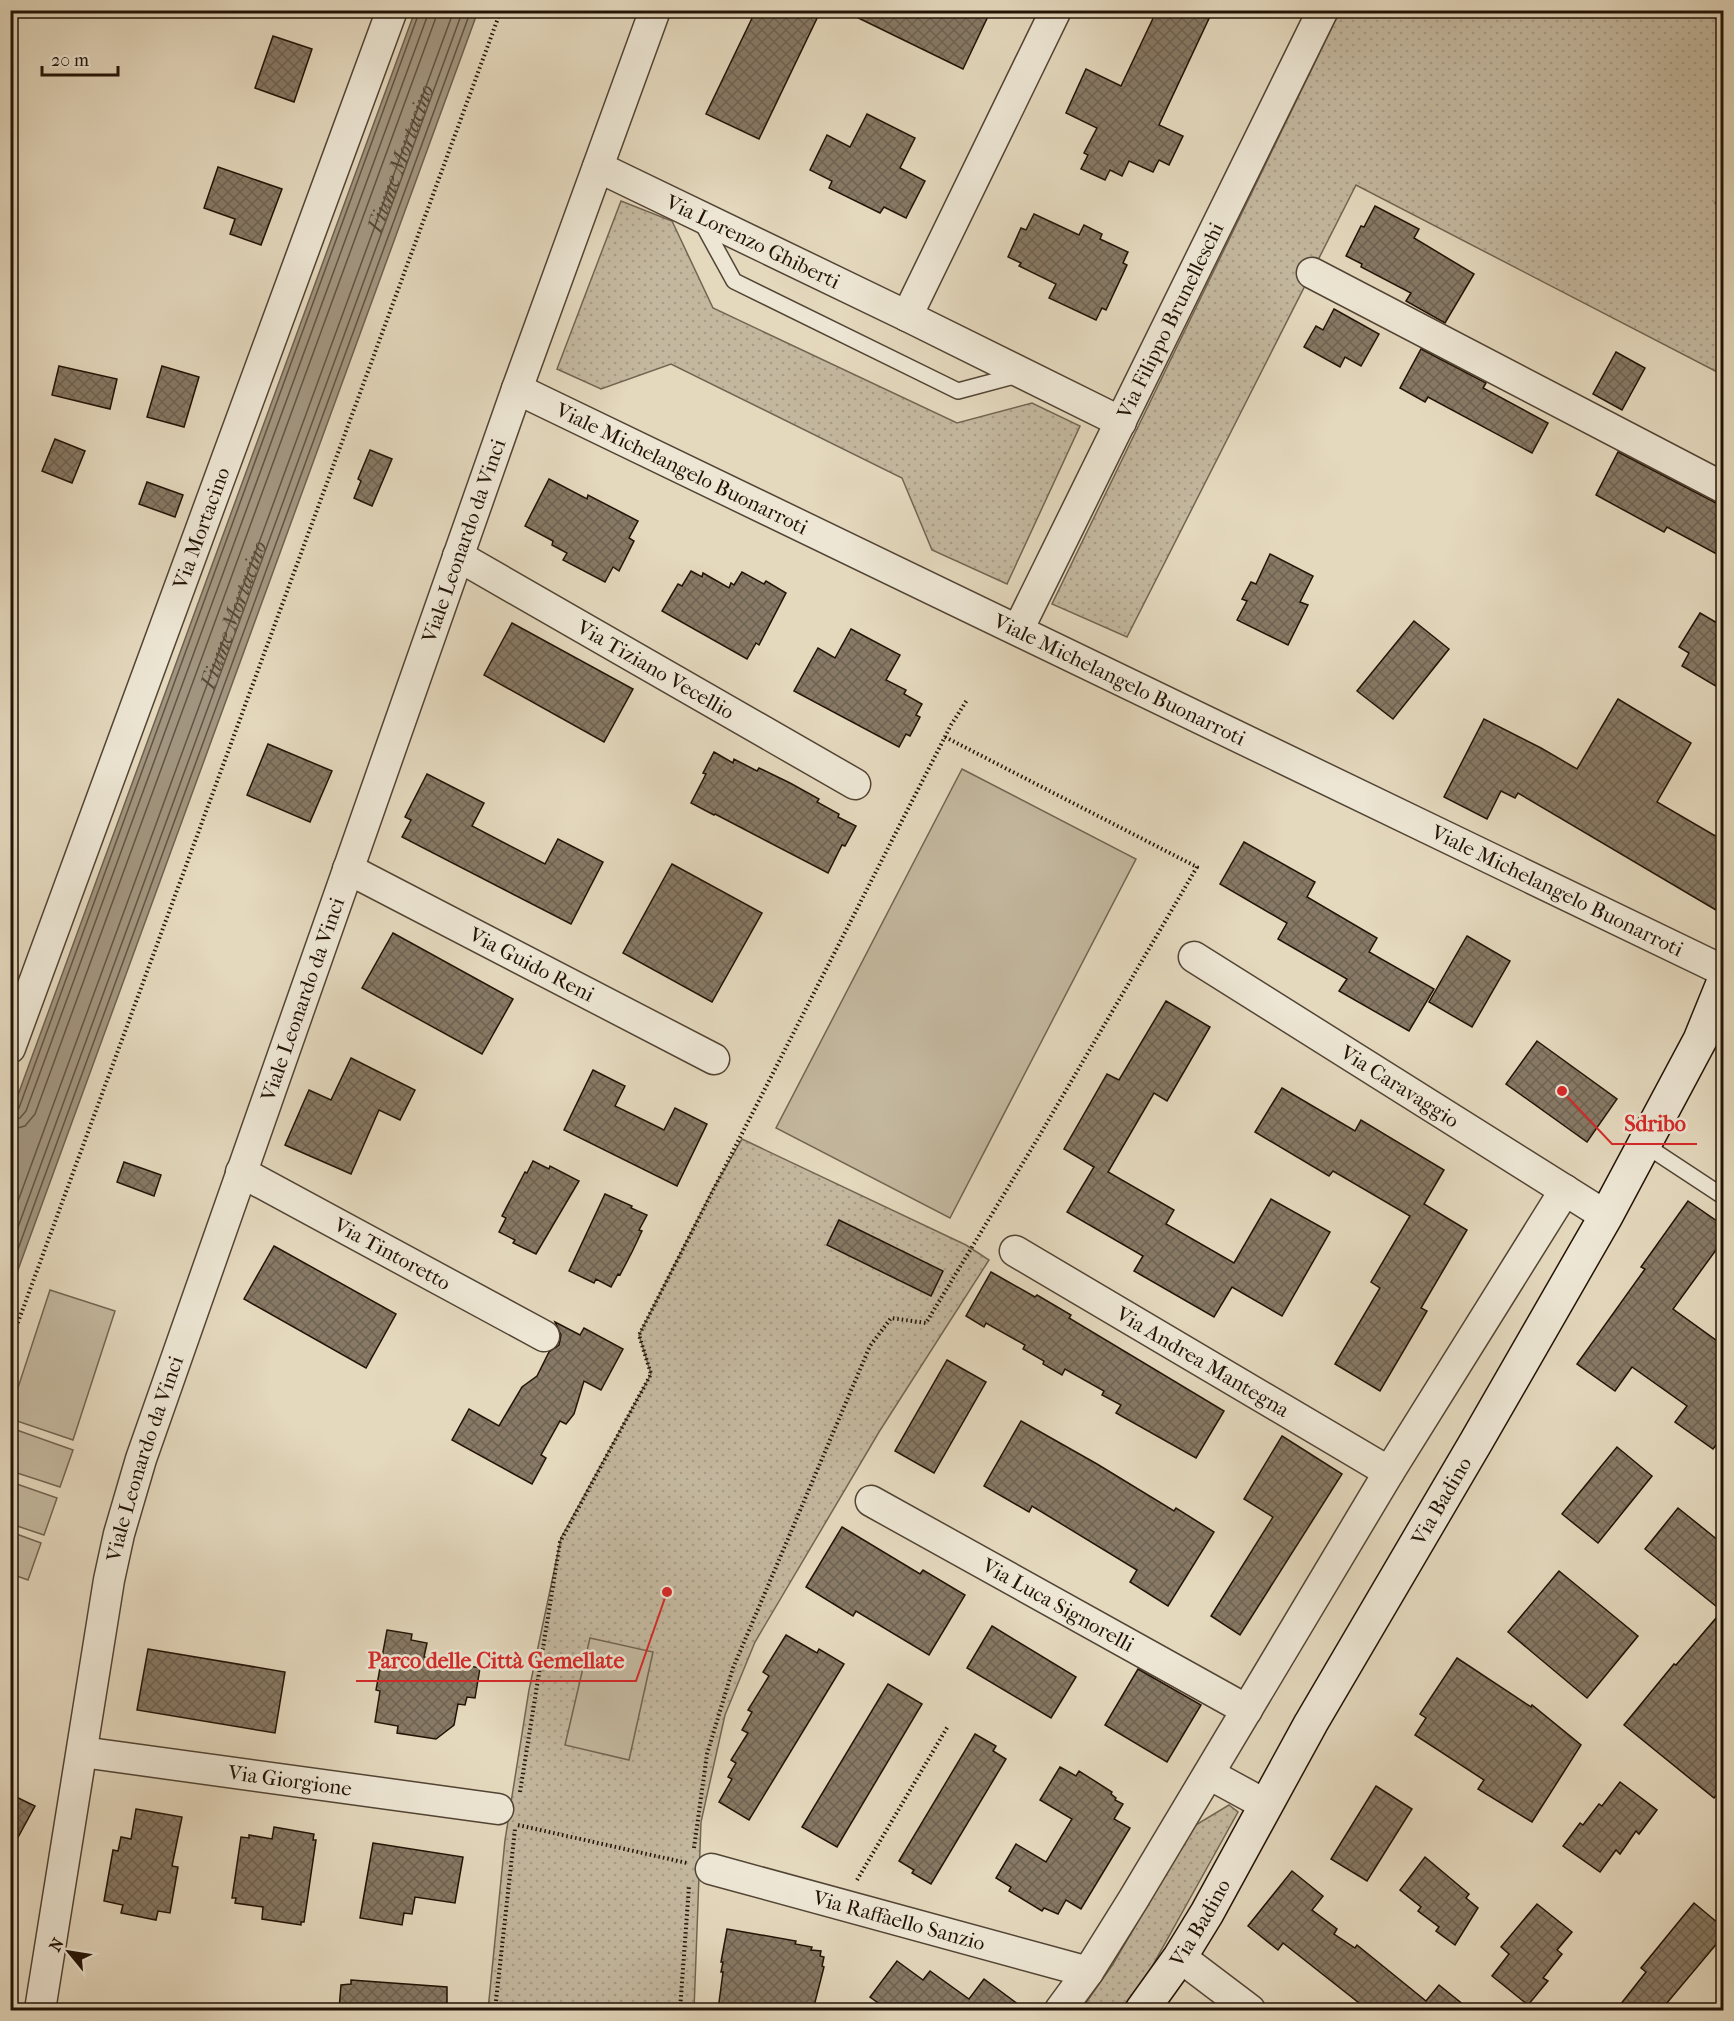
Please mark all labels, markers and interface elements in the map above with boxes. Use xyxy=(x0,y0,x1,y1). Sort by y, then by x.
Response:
scale bar xyxy=(42,39,118,77)
text: 20 m xyxy=(51,50,89,71)
water label: Fiume Mortacino xyxy=(361,81,440,237)
street label: Via Lorenzo Ghiberti xyxy=(661,189,844,294)
street label: Via Filippo Brunelleschi xyxy=(1112,219,1229,423)
street label: Viale Michelangelo Buonarroti xyxy=(551,397,812,539)
street label: Viale Leonardo da Vinci xyxy=(417,436,510,647)
street label: Via Mortacino xyxy=(168,464,235,593)
water label: Fiume Mortacino xyxy=(194,537,273,693)
street label: Viale Michelangelo Buonarroti xyxy=(989,608,1249,750)
street label: Via Tiziano Vecellio xyxy=(572,614,739,724)
street label: Viale Michelangelo Buonarroti xyxy=(1427,819,1687,962)
street label: Viale Leonardo da Vinci xyxy=(255,894,349,1105)
street label: Via Guido Reni xyxy=(464,922,598,1007)
street label: Via Caravaggio xyxy=(1335,1040,1463,1133)
callout: Sdribo xyxy=(1612,1104,1697,1144)
text: Sdribo xyxy=(1624,1111,1686,1137)
street label: Via Tintoretto xyxy=(329,1212,455,1295)
street label: Via Andrea Mantegna xyxy=(1111,1301,1294,1422)
street label: Viale Leonardo da Vinci xyxy=(101,1353,188,1565)
street label: Via Badino xyxy=(1406,1453,1477,1550)
street label: Via Luca Signorelli xyxy=(977,1553,1138,1657)
callout: Parco delle Città Gemellate xyxy=(356,1641,636,1681)
text: Parco delle Città Gemellate xyxy=(368,1648,624,1674)
street label: Via Giorgione xyxy=(226,1760,353,1801)
street label: Via Badino xyxy=(1164,1875,1235,1972)
street label: Via Raffaello Sanzio xyxy=(810,1885,988,1955)
north arrow xyxy=(39,1922,99,1982)
text: N xyxy=(45,1934,68,1955)

